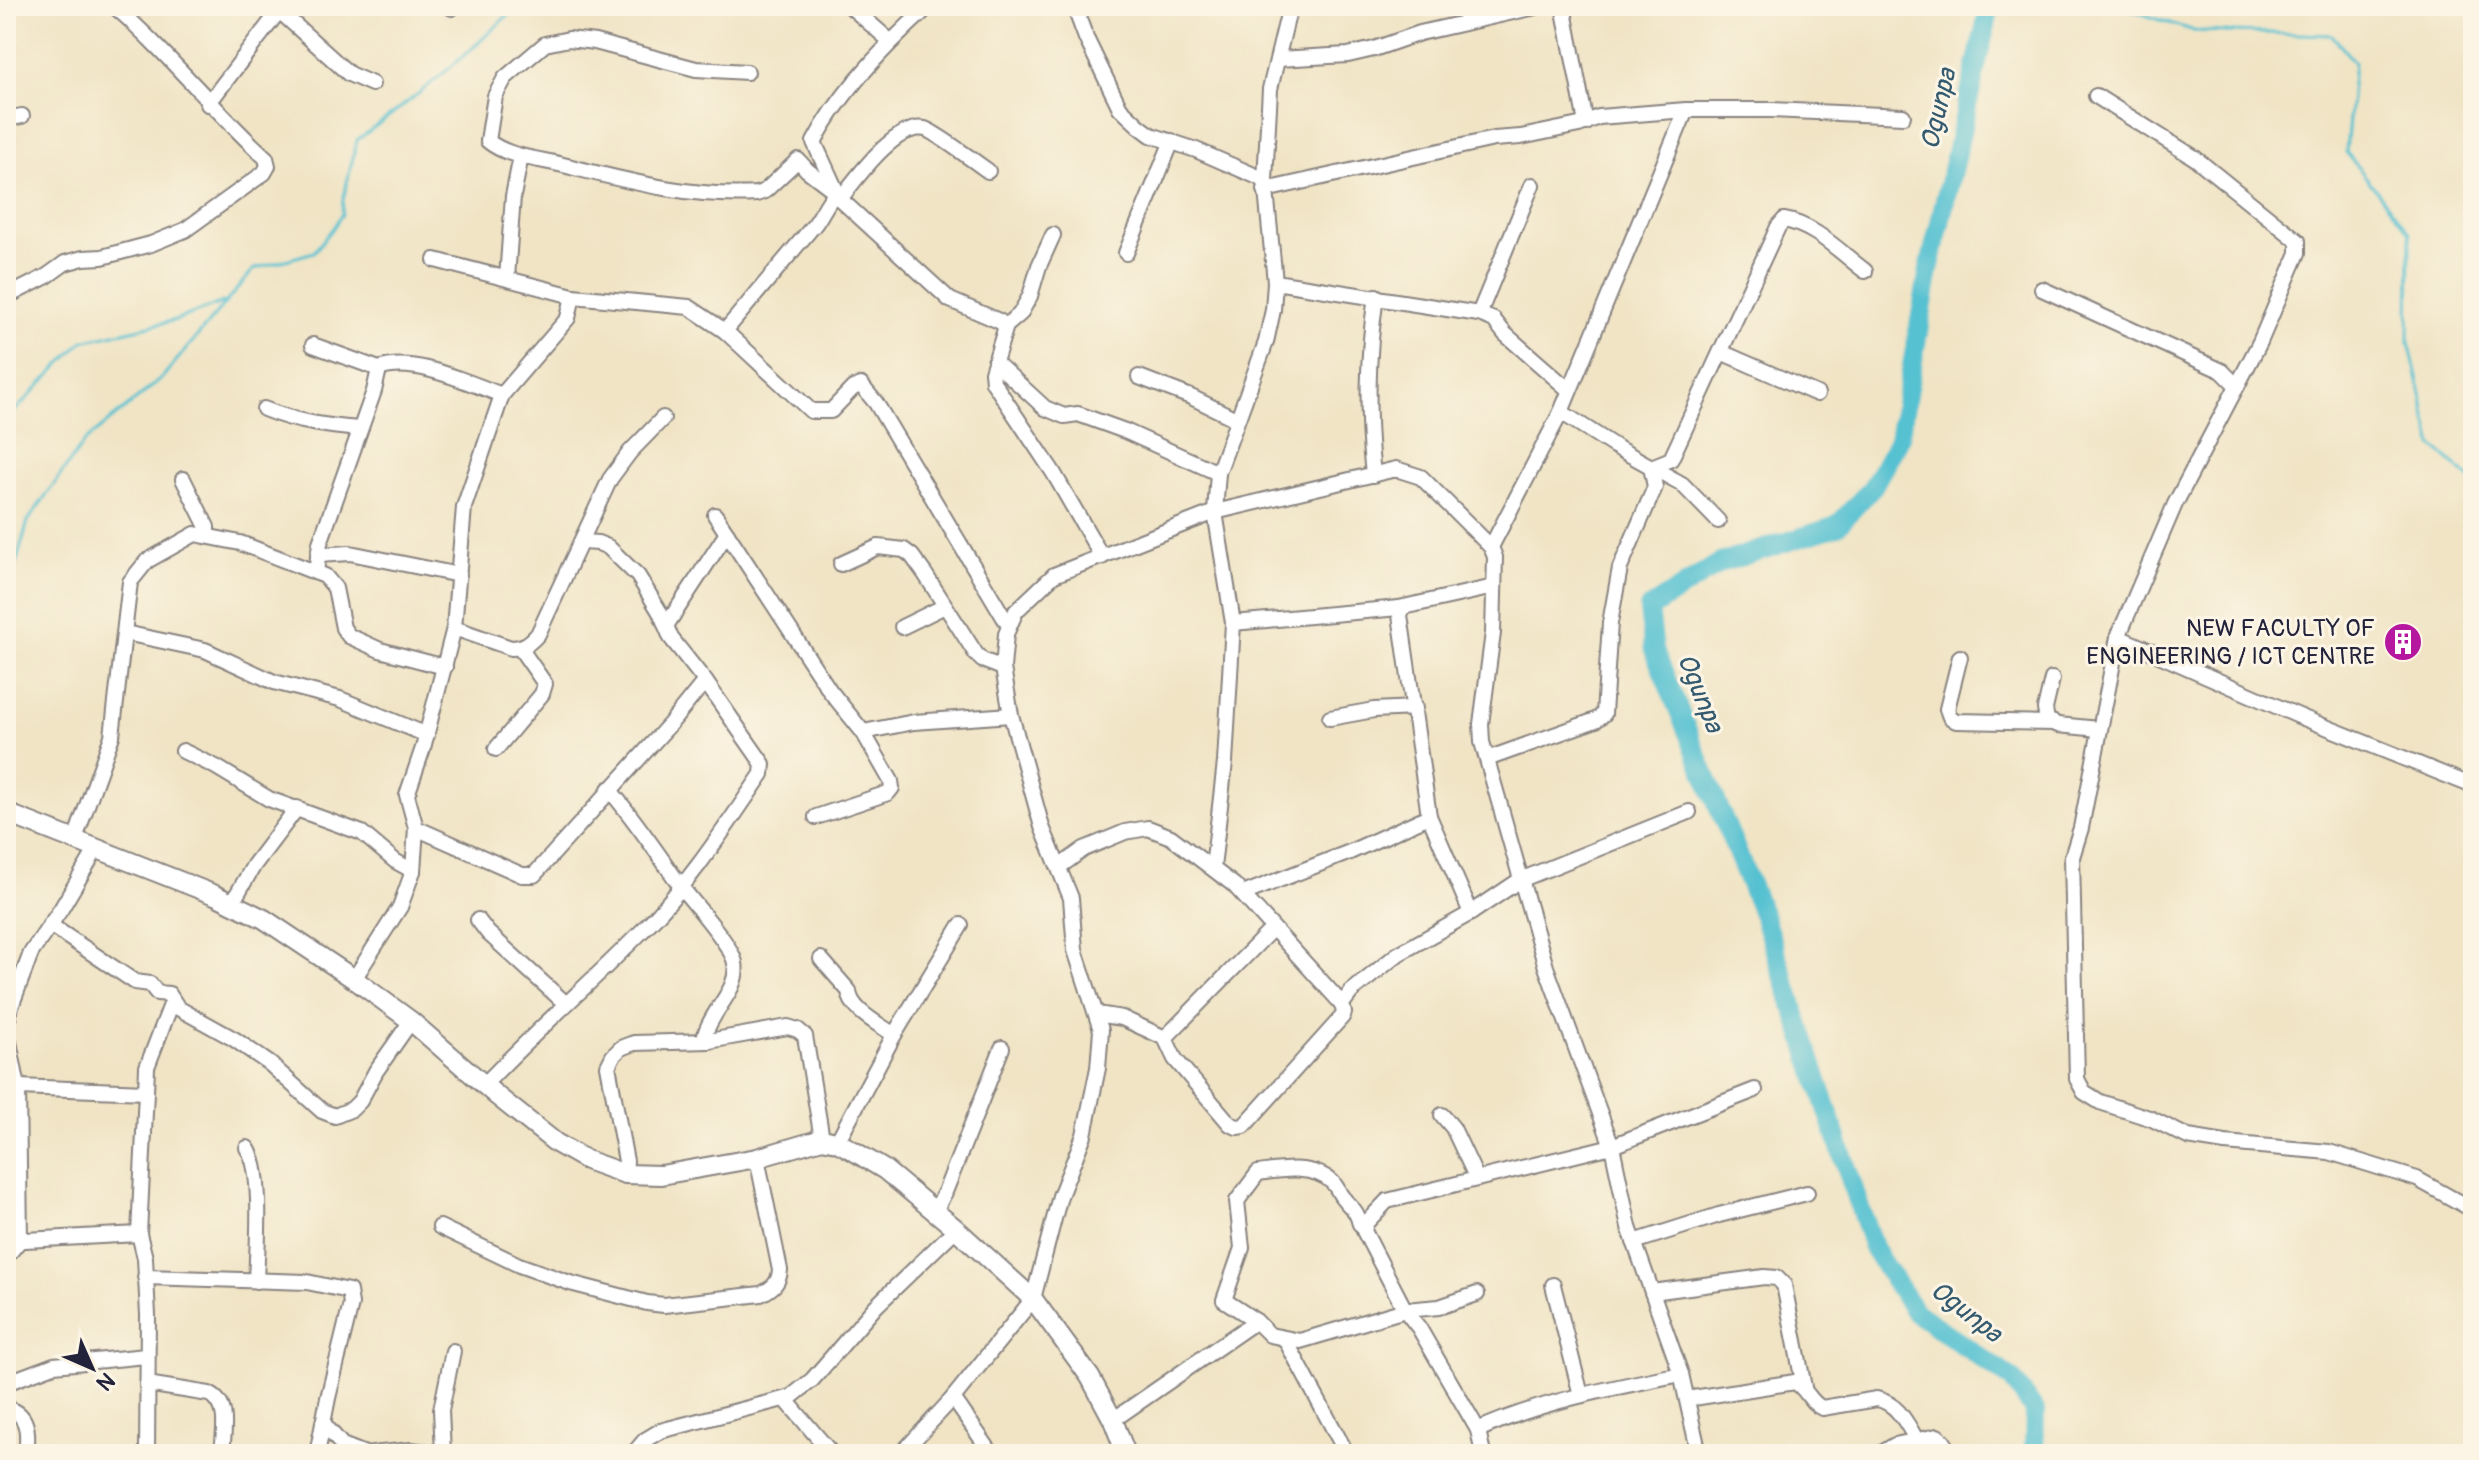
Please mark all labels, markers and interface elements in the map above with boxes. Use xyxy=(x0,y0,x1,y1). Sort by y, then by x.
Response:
water label: Ogunpa xyxy=(1914,64,1964,152)
place label: NEW FACULTY OF ENGINEERING / ICT CENTRE xyxy=(2086,614,2375,671)
building icon: NEW FACULTY OF ENGINEERING / ICT CENTRE xyxy=(2382,621,2424,663)
water label: Ogunpa xyxy=(1670,649,1731,739)
water label: Ogunpa xyxy=(1924,1274,2010,1351)
north arrow xyxy=(52,1328,132,1408)
text: N xyxy=(90,1366,121,1397)

